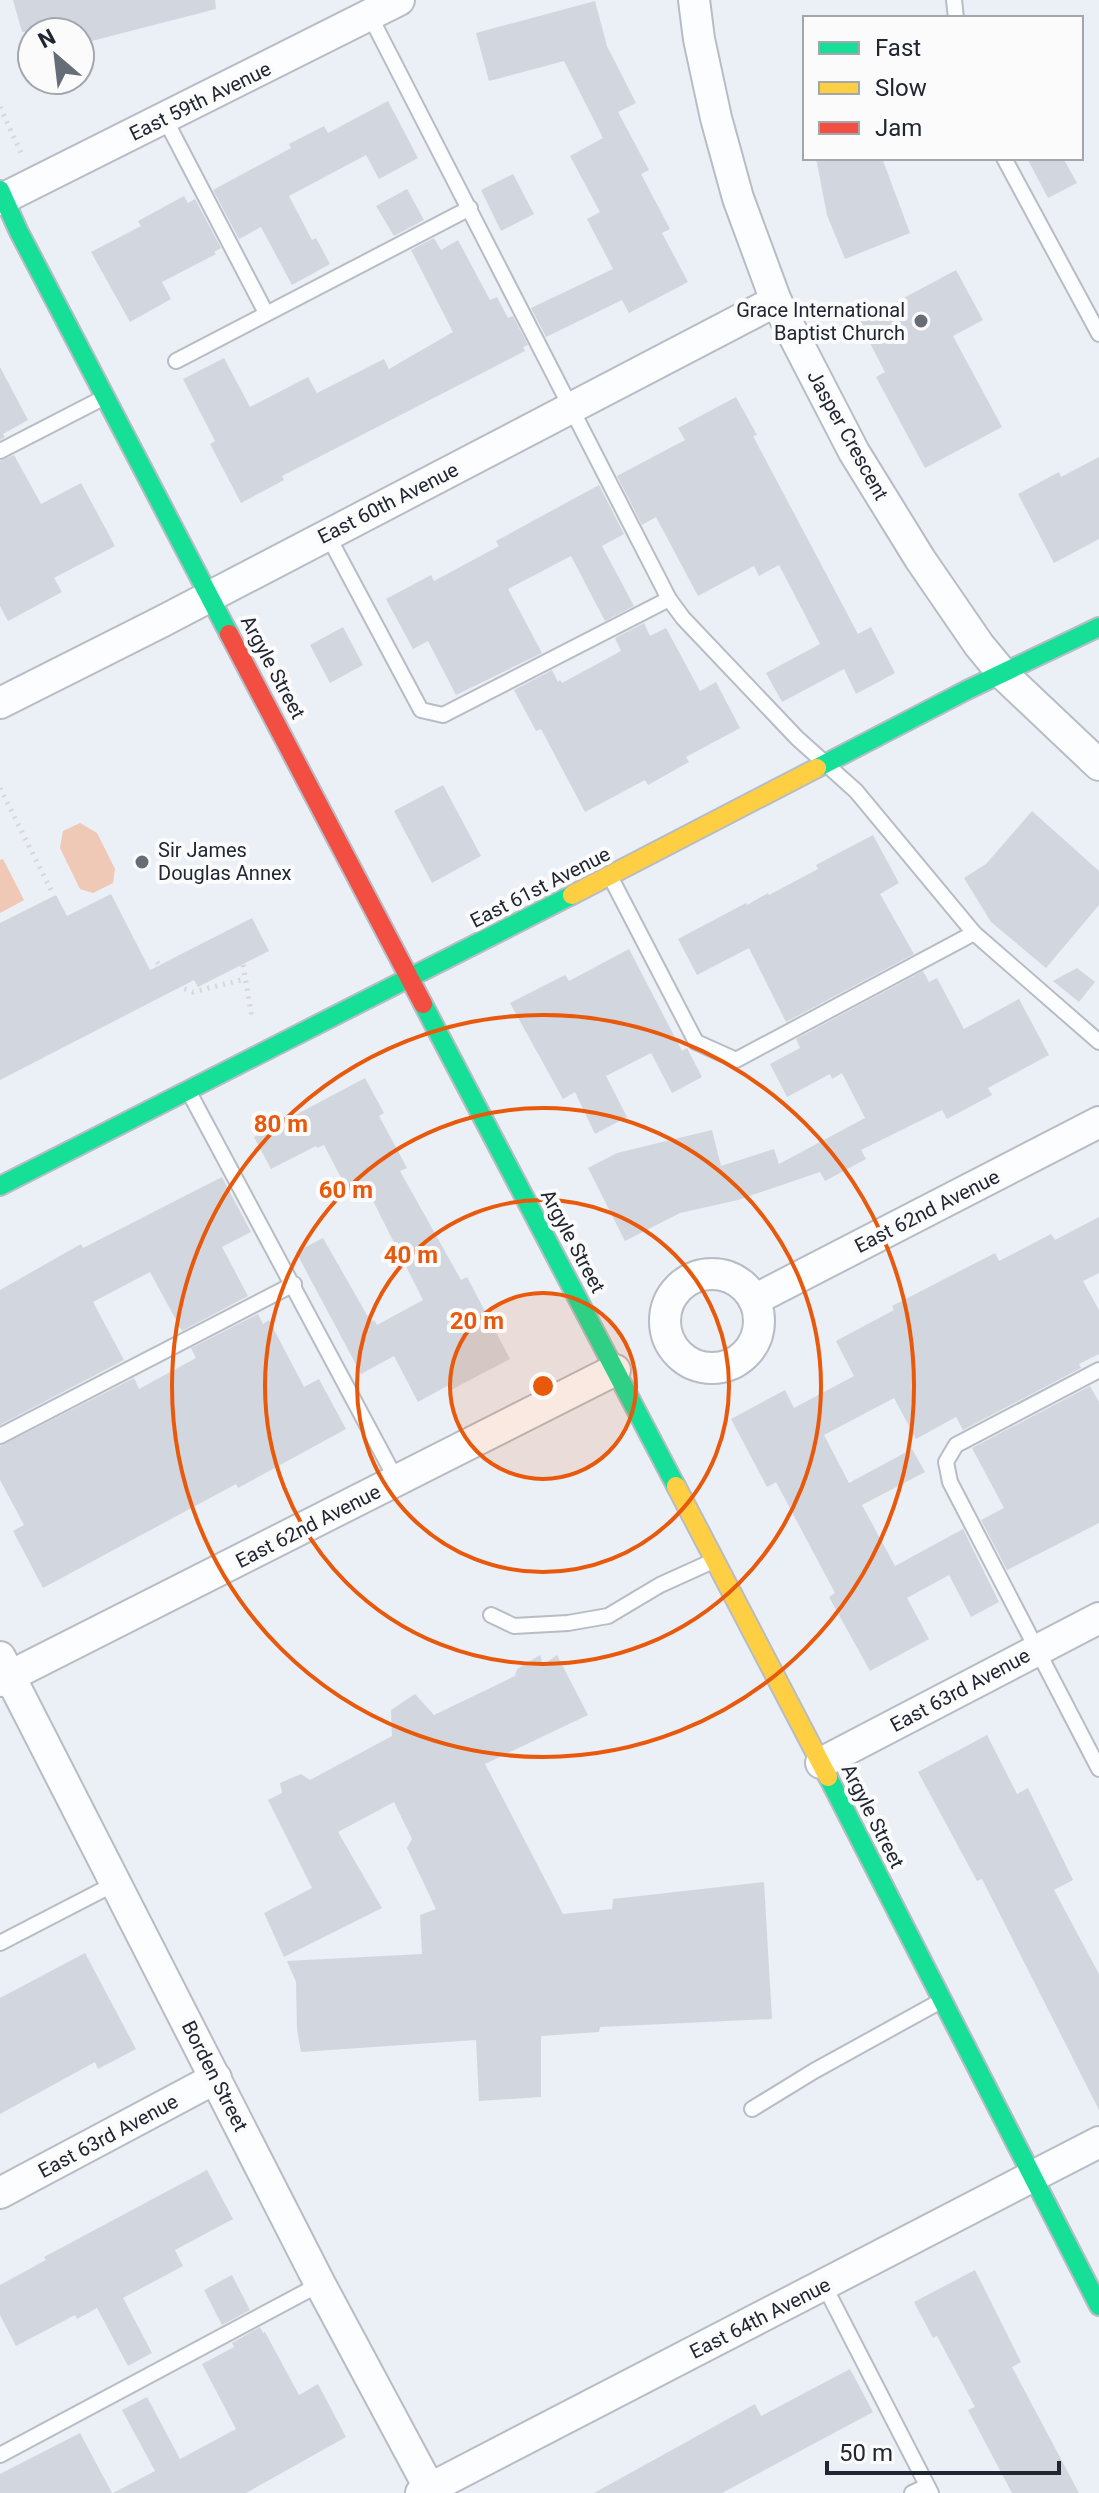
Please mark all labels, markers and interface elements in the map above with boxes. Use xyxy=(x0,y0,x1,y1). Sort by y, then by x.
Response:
north arrow xyxy=(16,16,96,96)
legend xyxy=(803,16,1083,160)
text: N xyxy=(34,24,60,53)
text: Fast xyxy=(875,34,921,62)
street label: East 59th Avenue xyxy=(125,56,275,146)
text: Slow xyxy=(875,74,927,102)
text: Jam xyxy=(875,114,922,142)
place label: Grace International Baptist Church xyxy=(736,298,905,345)
marker: Grace International Baptist Church xyxy=(912,312,930,330)
street label: Jasper Crescent xyxy=(802,366,894,504)
street label: East 60th Avenue xyxy=(314,457,462,549)
street label: Argyle Street xyxy=(236,611,310,723)
place label: Sir James Douglas Annex xyxy=(158,838,292,885)
street label: East 61st Avenue xyxy=(466,841,614,933)
marker: Sir James Douglas Annex xyxy=(133,853,151,871)
text: 80 m xyxy=(254,1110,308,1138)
street label: East 62nd Avenue xyxy=(851,1164,1003,1258)
text: 60 m xyxy=(319,1176,373,1204)
street label: Argyle Street xyxy=(536,1185,610,1297)
text: 40 m xyxy=(384,1241,438,1269)
text: 20 m xyxy=(450,1307,504,1335)
centre of rings xyxy=(529,1372,557,1400)
street label: East 62nd Avenue xyxy=(232,1479,384,1573)
street label: East 63rd Avenue xyxy=(886,1643,1034,1737)
street label: Argyle Street xyxy=(837,1760,909,1872)
street label: Borden Street xyxy=(177,2017,253,2135)
street label: East 63rd Avenue xyxy=(34,2089,182,2183)
street label: East 64th Avenue xyxy=(686,2272,834,2364)
scale bar xyxy=(827,2425,1059,2475)
text: 50 m xyxy=(839,2439,893,2467)

